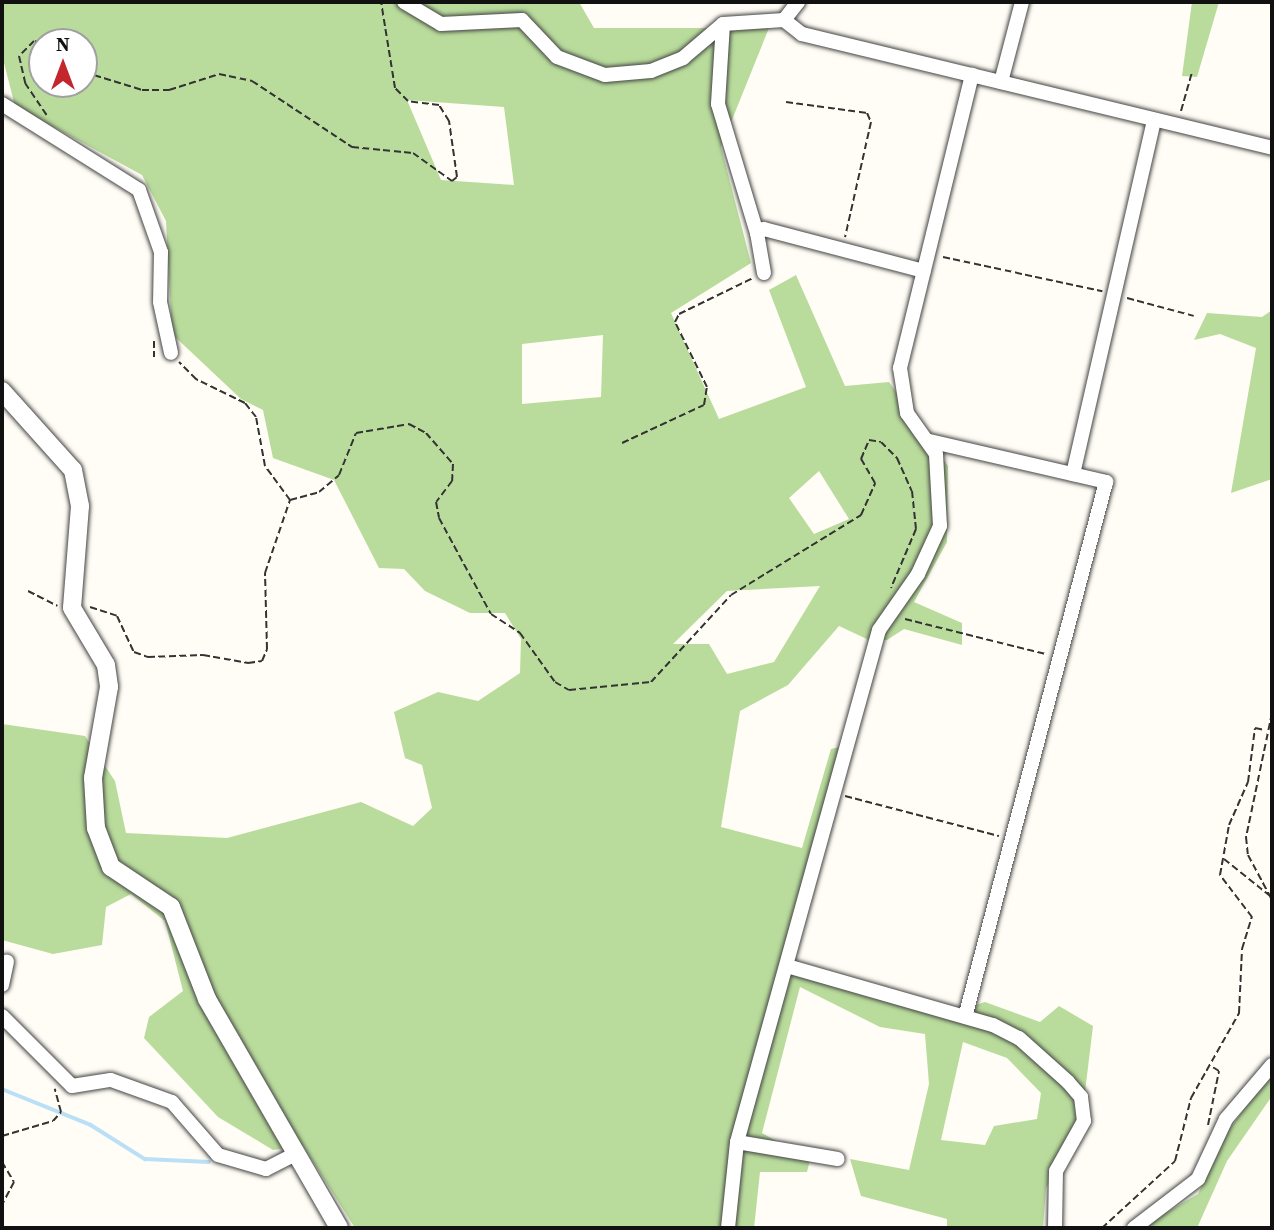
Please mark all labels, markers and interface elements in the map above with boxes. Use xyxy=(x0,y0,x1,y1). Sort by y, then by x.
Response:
north arrow xyxy=(28,28,98,98)
text: N xyxy=(56,31,70,57)

